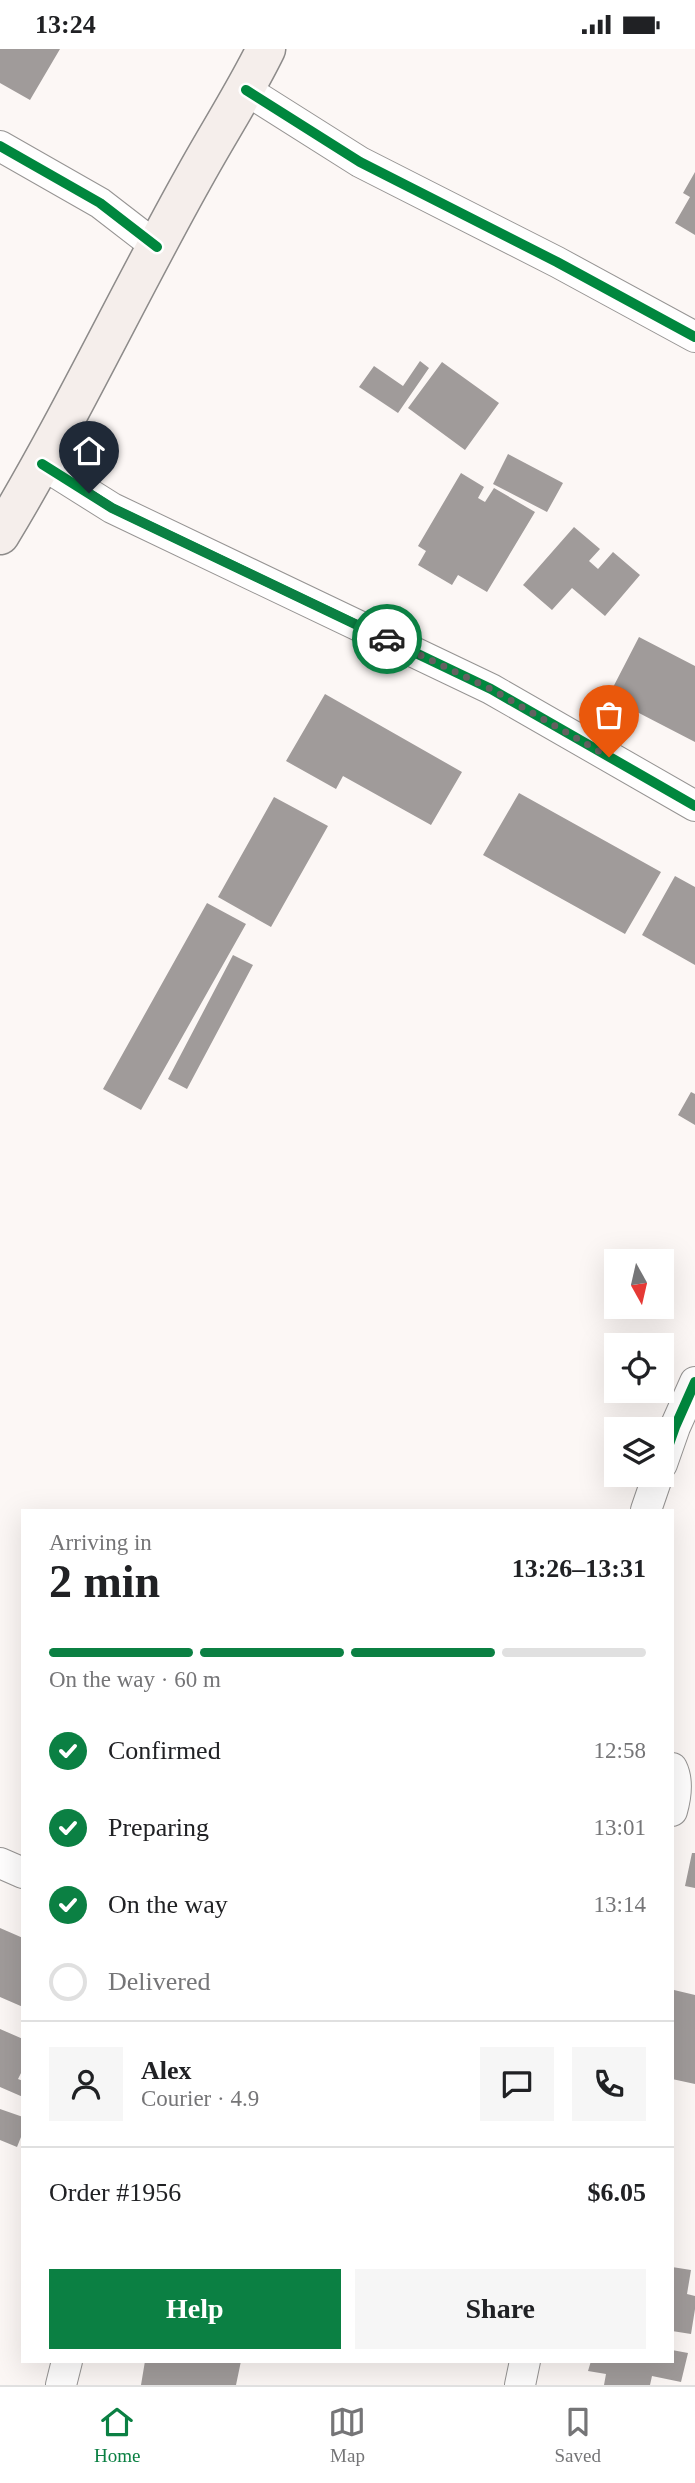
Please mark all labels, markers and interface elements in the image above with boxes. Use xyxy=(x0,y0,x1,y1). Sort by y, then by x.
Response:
text: 13:24 xyxy=(35,10,96,39)
pin xyxy=(59,421,119,493)
icon: home xyxy=(70,432,108,470)
courier xyxy=(352,604,422,674)
icon: car xyxy=(368,620,406,658)
pin xyxy=(579,685,639,757)
icon: bag xyxy=(590,696,628,734)
north arrow xyxy=(604,1249,674,1319)
map controls xyxy=(604,1249,674,1487)
button: locate xyxy=(604,1333,674,1403)
button: layers xyxy=(604,1417,674,1487)
text: Arriving in xyxy=(49,1530,152,1555)
text: 13:26–13:31 xyxy=(512,1554,646,1583)
text: 2 min xyxy=(49,1556,160,1607)
text: On the way · 60 m xyxy=(49,1667,221,1692)
icon: check xyxy=(49,1732,87,1770)
text: Confirmed xyxy=(108,1736,221,1765)
text: 12:58 xyxy=(594,1738,646,1763)
icon: check xyxy=(49,1809,87,1847)
text: Preparing xyxy=(108,1813,209,1842)
text: 13:01 xyxy=(594,1815,646,1840)
icon: check xyxy=(49,1886,87,1924)
text: On the way xyxy=(108,1890,228,1919)
text: 13:14 xyxy=(594,1892,646,1917)
text: Delivered xyxy=(108,1967,211,1996)
button: person xyxy=(49,2047,123,2121)
button: chat xyxy=(480,2047,554,2121)
button: phone xyxy=(572,2047,646,2121)
text: Alex xyxy=(141,2056,192,2085)
text: Courier · 4.9 xyxy=(141,2086,259,2111)
text: Order #1956 xyxy=(49,2178,181,2207)
text: $6.05 xyxy=(588,2178,646,2207)
button: Help xyxy=(49,2269,341,2349)
button: Share xyxy=(355,2269,646,2349)
tab: Home xyxy=(94,2403,140,2467)
tab: Map xyxy=(328,2403,366,2467)
tab: Saved xyxy=(555,2403,601,2467)

